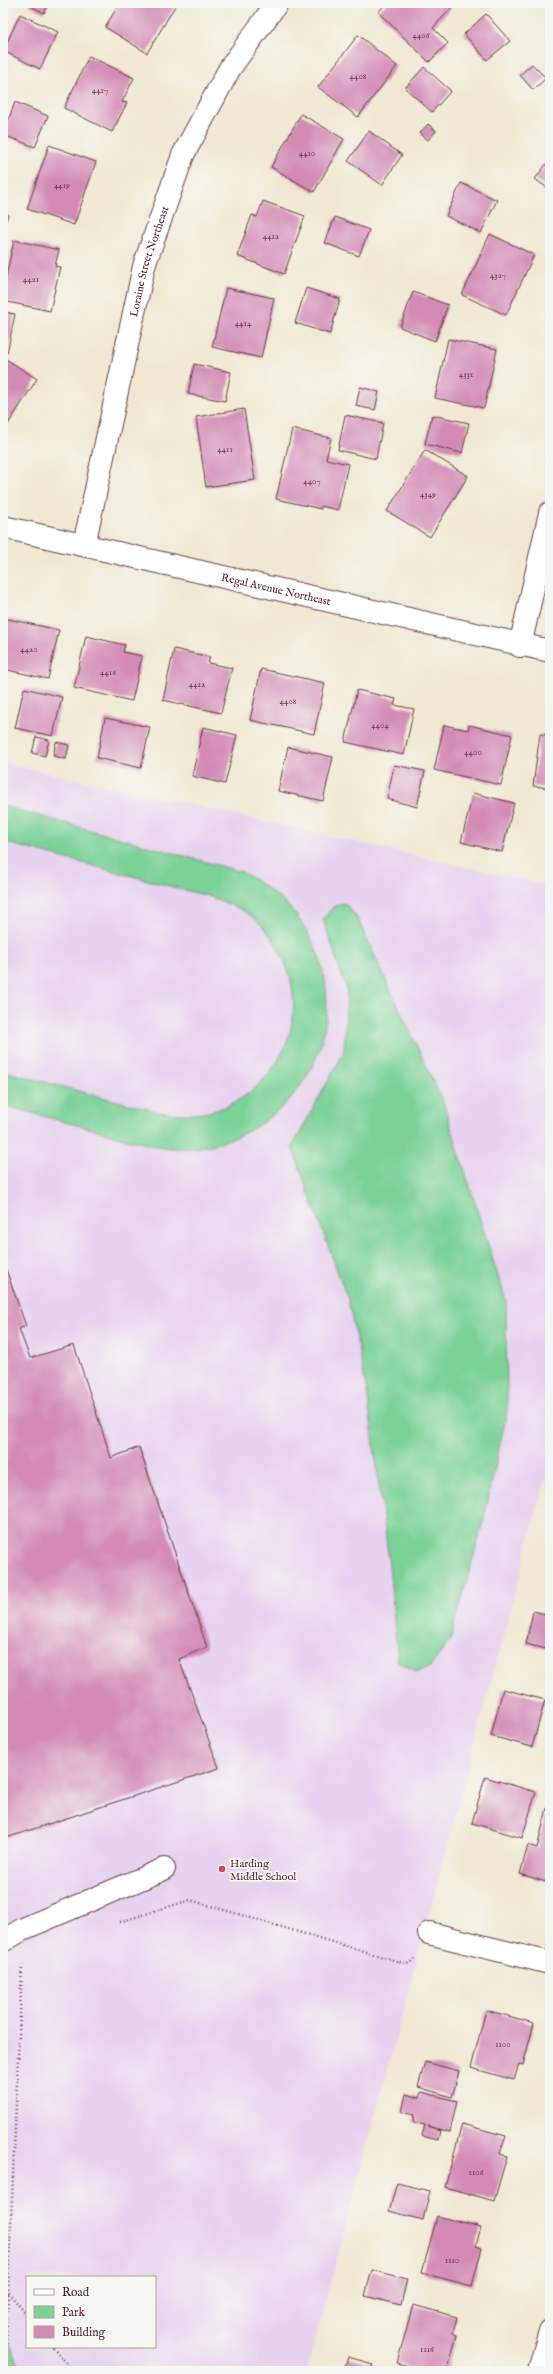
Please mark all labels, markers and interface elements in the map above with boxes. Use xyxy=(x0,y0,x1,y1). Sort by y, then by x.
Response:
house number: 4406 xyxy=(412,30,430,41)
house number: 4408 xyxy=(350,71,367,82)
house number: 4417 xyxy=(92,85,108,96)
house number: 4410 xyxy=(299,148,315,159)
house number: 4419 xyxy=(54,180,70,191)
street label: Loraine Street Northeast xyxy=(127,204,173,318)
house number: 4412 xyxy=(263,231,279,242)
house number: 4327 xyxy=(490,270,506,281)
house number: 4421 xyxy=(23,274,39,285)
house number: 4414 xyxy=(235,318,252,329)
house number: 4331 xyxy=(459,369,473,380)
house number: 4411 xyxy=(217,444,233,455)
house number: 4407 xyxy=(303,476,321,487)
house number: 4349 xyxy=(420,489,436,500)
street label: Regal Avenue Northeast xyxy=(220,571,332,609)
house number: 4420 xyxy=(20,644,38,655)
house number: 4416 xyxy=(100,667,116,678)
house number: 4412 xyxy=(189,679,205,690)
house number: 4408 xyxy=(280,696,297,707)
house number: 4404 xyxy=(371,720,389,731)
house number: 4400 xyxy=(464,747,482,758)
place label: Harding Middle School xyxy=(230,1857,296,1884)
marker: Harding Middle School xyxy=(217,1864,227,1874)
house number: 1100 xyxy=(495,2039,511,2050)
house number: 1106 xyxy=(469,2167,484,2178)
house number: 1110 xyxy=(445,2255,459,2266)
legend xyxy=(26,2276,156,2348)
text: Road xyxy=(62,2285,90,2300)
text: Park xyxy=(62,2305,85,2320)
text: Building xyxy=(62,2325,106,2340)
house number: 1116 xyxy=(420,2344,434,2355)

